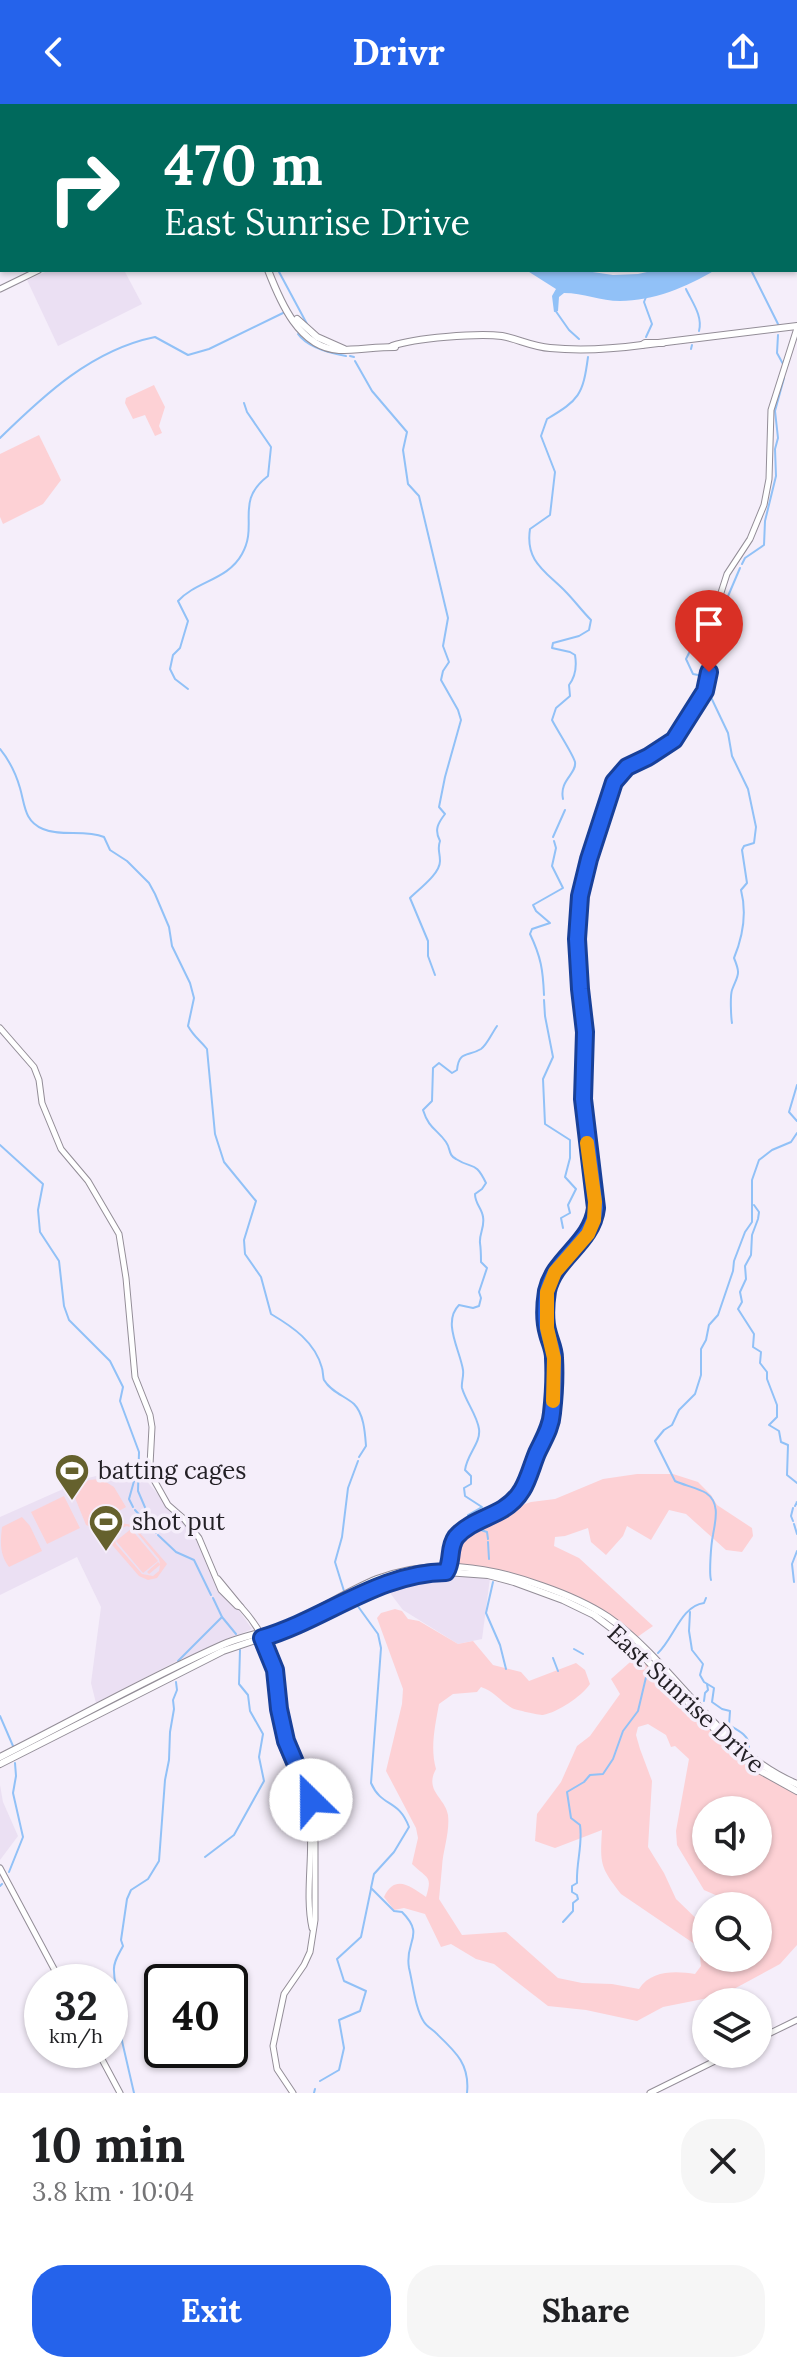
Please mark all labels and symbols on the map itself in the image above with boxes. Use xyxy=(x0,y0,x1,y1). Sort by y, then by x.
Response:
pin xyxy=(675,590,743,672)
sports icon: batting cages xyxy=(53,1452,91,1502)
place label: batting cages xyxy=(98,1455,246,1486)
sports icon: shot put xyxy=(87,1503,125,1553)
place label: shot put xyxy=(132,1506,226,1537)
street label: East Sunrise Drive xyxy=(601,1618,772,1780)
position arrow xyxy=(269,1758,353,1842)
speed limit sign: 40 xyxy=(144,1964,248,2068)

